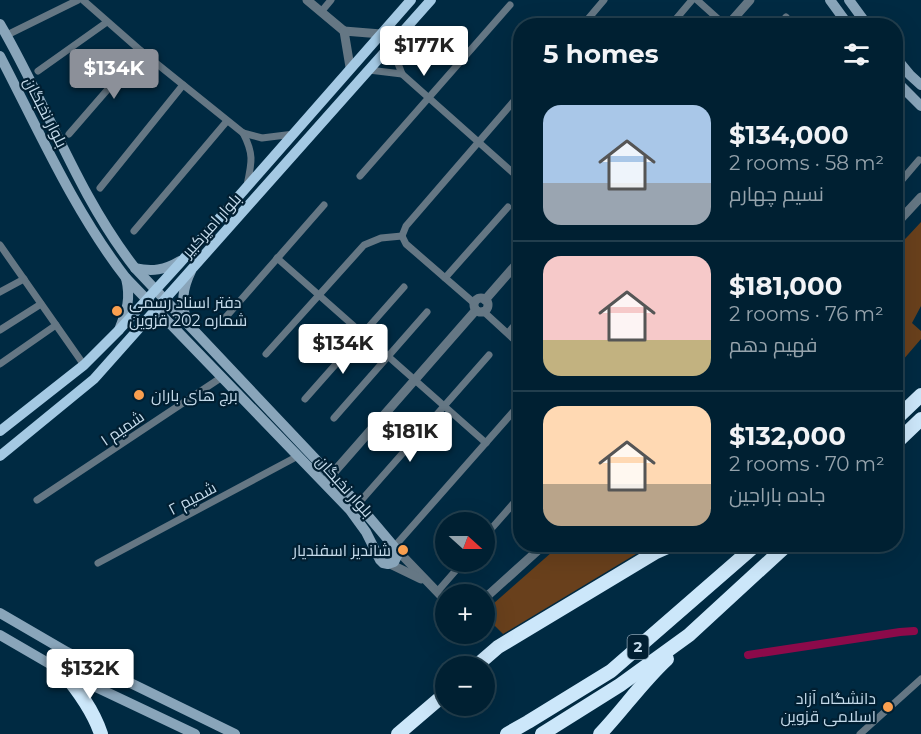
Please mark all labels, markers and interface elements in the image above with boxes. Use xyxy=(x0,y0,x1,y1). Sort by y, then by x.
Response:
pin: $177K xyxy=(382,26,466,77)
text: $177K xyxy=(394,33,454,57)
text: 5 homes xyxy=(543,38,659,70)
icon: filters xyxy=(840,38,873,71)
pin: $134K xyxy=(72,49,156,100)
text: $134K xyxy=(84,56,144,80)
street label: بلوار نخبگان xyxy=(19,74,71,151)
text: $134,000 xyxy=(729,119,849,151)
icon: home xyxy=(591,129,663,201)
text: 2 rooms · 58 m² xyxy=(729,151,884,175)
text: نسیم چهارم xyxy=(729,182,824,206)
street label: بلوار امیرکبیر xyxy=(177,189,245,262)
text: $181,000 xyxy=(729,270,842,302)
icon: home xyxy=(591,280,663,352)
place label: دفتر اسناد رسمی شماره 202 قزوین xyxy=(129,293,247,331)
text: 2 rooms · 76 m² xyxy=(729,302,884,326)
marker: دفتر اسناد رسمی شماره 202 قزوین xyxy=(110,304,124,318)
pin: $134K xyxy=(301,324,385,375)
text: $134K xyxy=(313,331,373,355)
text: فهیم دهم xyxy=(729,333,817,357)
place label: برج های باران xyxy=(151,386,238,407)
marker: برج های باران xyxy=(132,388,146,402)
street label: شمیم ۱ xyxy=(97,407,149,451)
pin: $181K xyxy=(368,412,452,463)
text: $181K xyxy=(382,419,438,443)
text: $132,000 xyxy=(729,420,846,452)
icon: home xyxy=(591,430,663,502)
street label: بلوار نخبگان xyxy=(311,452,377,522)
text: 2 rooms · 70 m² xyxy=(729,452,885,476)
street label: شمیم ۲ xyxy=(165,478,221,521)
text: جاده باراجین xyxy=(729,483,825,507)
north arrow xyxy=(435,512,495,572)
map controls xyxy=(435,512,495,716)
place label: شاندیز اسفندیار xyxy=(292,541,391,560)
marker: شاندیز اسفندیار xyxy=(396,543,410,557)
button: + xyxy=(435,584,495,644)
road number: 2 xyxy=(628,635,648,659)
pin: $132K xyxy=(48,649,132,700)
text: $132K xyxy=(61,656,119,680)
button: − xyxy=(435,656,495,716)
place label: دانشگاه آزاد اسلامی قزوین xyxy=(780,689,876,727)
marker: دانشگاه آزاد اسلامی قزوین xyxy=(881,700,895,714)

